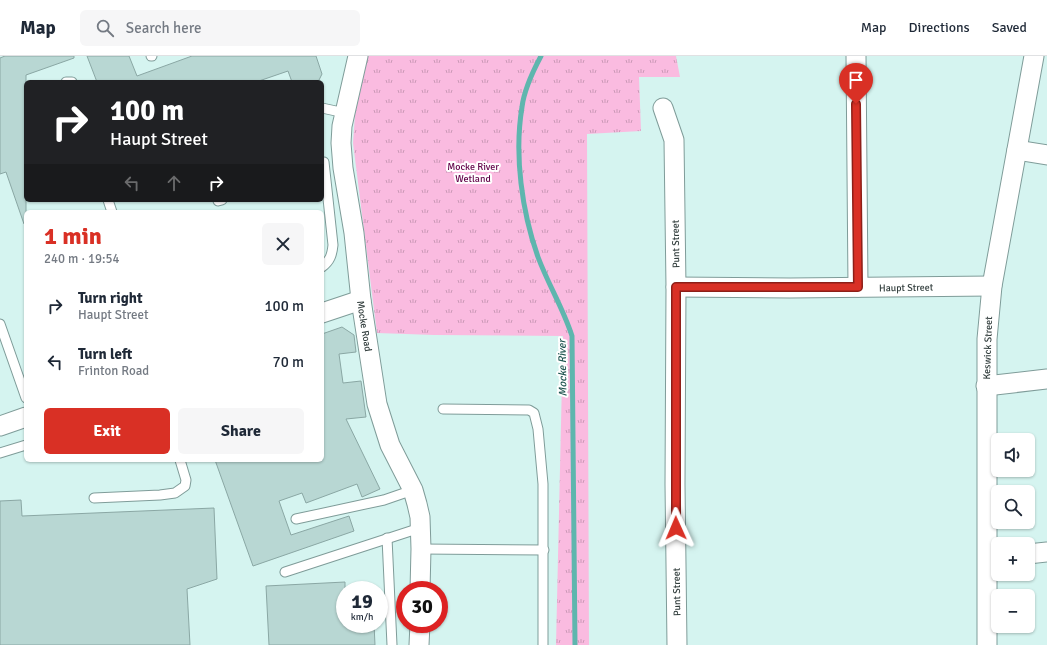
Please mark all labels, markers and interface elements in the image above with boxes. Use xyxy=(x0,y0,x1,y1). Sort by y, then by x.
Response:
search box xyxy=(80,10,360,46)
text: Map xyxy=(20,16,56,40)
icon: search xyxy=(94,17,116,39)
text: Search here xyxy=(126,19,201,37)
text: Map xyxy=(861,19,887,36)
text: Directions xyxy=(909,19,970,36)
text: Saved xyxy=(992,19,1027,36)
pin xyxy=(839,63,873,104)
icon: arrive xyxy=(845,69,867,91)
text: 100 m xyxy=(110,94,184,128)
icon: right xyxy=(44,96,96,148)
text: Haupt Street xyxy=(110,128,208,150)
park label: Mocke River Wetland xyxy=(447,161,499,185)
icon: left xyxy=(121,172,143,194)
icon: ahead xyxy=(163,172,185,194)
icon: right xyxy=(205,172,227,194)
street label: Punt Street xyxy=(670,219,682,268)
text: 1 min xyxy=(44,221,102,251)
button: close xyxy=(262,223,304,265)
text: 240 m · 19:54 xyxy=(44,251,120,267)
street label: Haupt Street xyxy=(879,282,934,294)
text: Turn right xyxy=(78,289,143,307)
icon: right xyxy=(44,295,66,317)
text: 100 m xyxy=(264,297,304,315)
street label: Mocke Road xyxy=(354,300,374,352)
text: Haupt Street xyxy=(78,307,149,323)
street label: Keswick Street xyxy=(981,316,995,380)
water label: Mocke River xyxy=(555,337,569,397)
text: Turn left xyxy=(78,345,132,363)
icon: left xyxy=(44,351,66,373)
text: 70 m xyxy=(273,353,304,371)
text: Frinton Road xyxy=(78,363,149,379)
button: Exit xyxy=(44,408,170,454)
button: Share xyxy=(178,408,304,454)
map controls xyxy=(991,433,1035,633)
button: sound xyxy=(991,433,1035,477)
button: search xyxy=(991,485,1035,529)
position arrow xyxy=(655,507,697,549)
button: + xyxy=(991,537,1035,581)
street label: Punt Street xyxy=(671,567,683,616)
speed limit sign: 30 xyxy=(396,581,448,633)
text: 19 xyxy=(351,589,373,614)
button: − xyxy=(991,589,1035,633)
text: km/h xyxy=(351,611,373,623)

